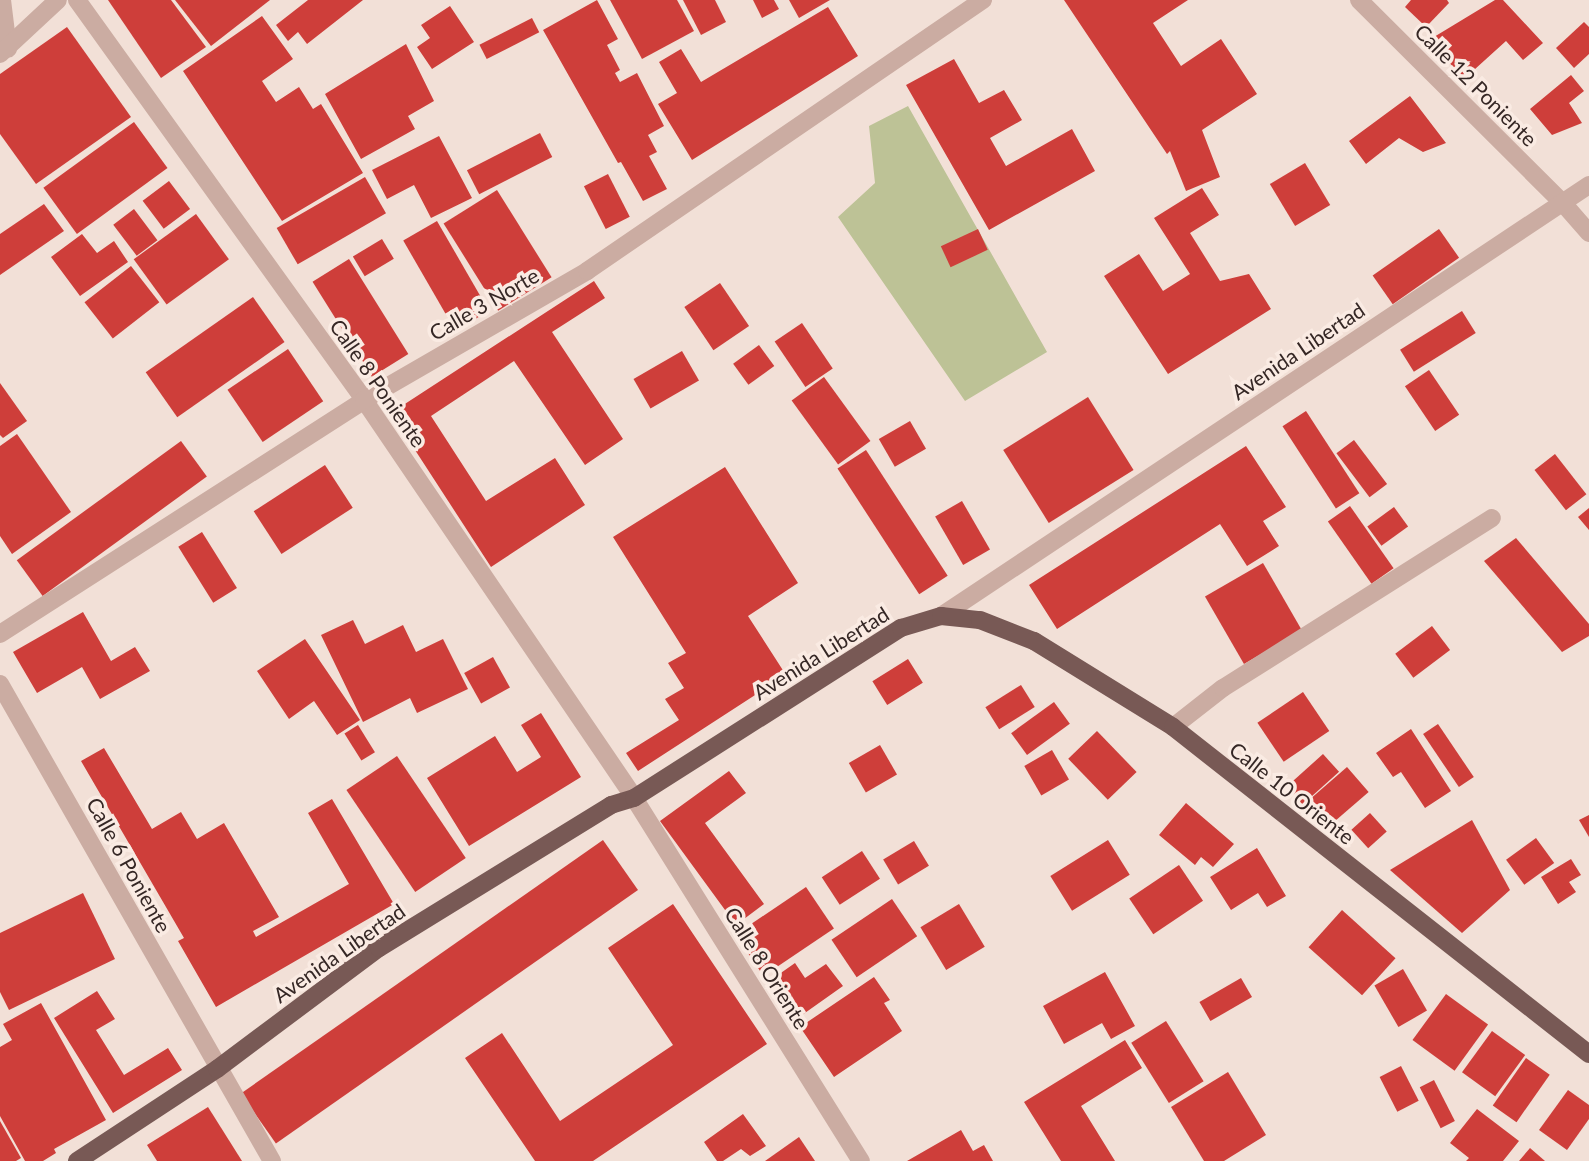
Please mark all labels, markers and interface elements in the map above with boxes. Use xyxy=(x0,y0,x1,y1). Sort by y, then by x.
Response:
street label: Calle 12 Poniente xyxy=(1410,19,1542,151)
street label: Calle 3 Norte xyxy=(425,263,543,345)
street label: Avenida Libertad xyxy=(1227,297,1369,405)
street label: Calle 8 Poniente xyxy=(325,314,431,452)
street label: Avenida Libertad xyxy=(748,601,894,705)
street label: Calle 10 Oriente xyxy=(1225,737,1359,849)
street label: Calle 6 Poniente xyxy=(82,793,176,937)
street label: Avenida Libertad xyxy=(268,898,410,1008)
street label: Calle 8 Oriente xyxy=(720,902,814,1034)

